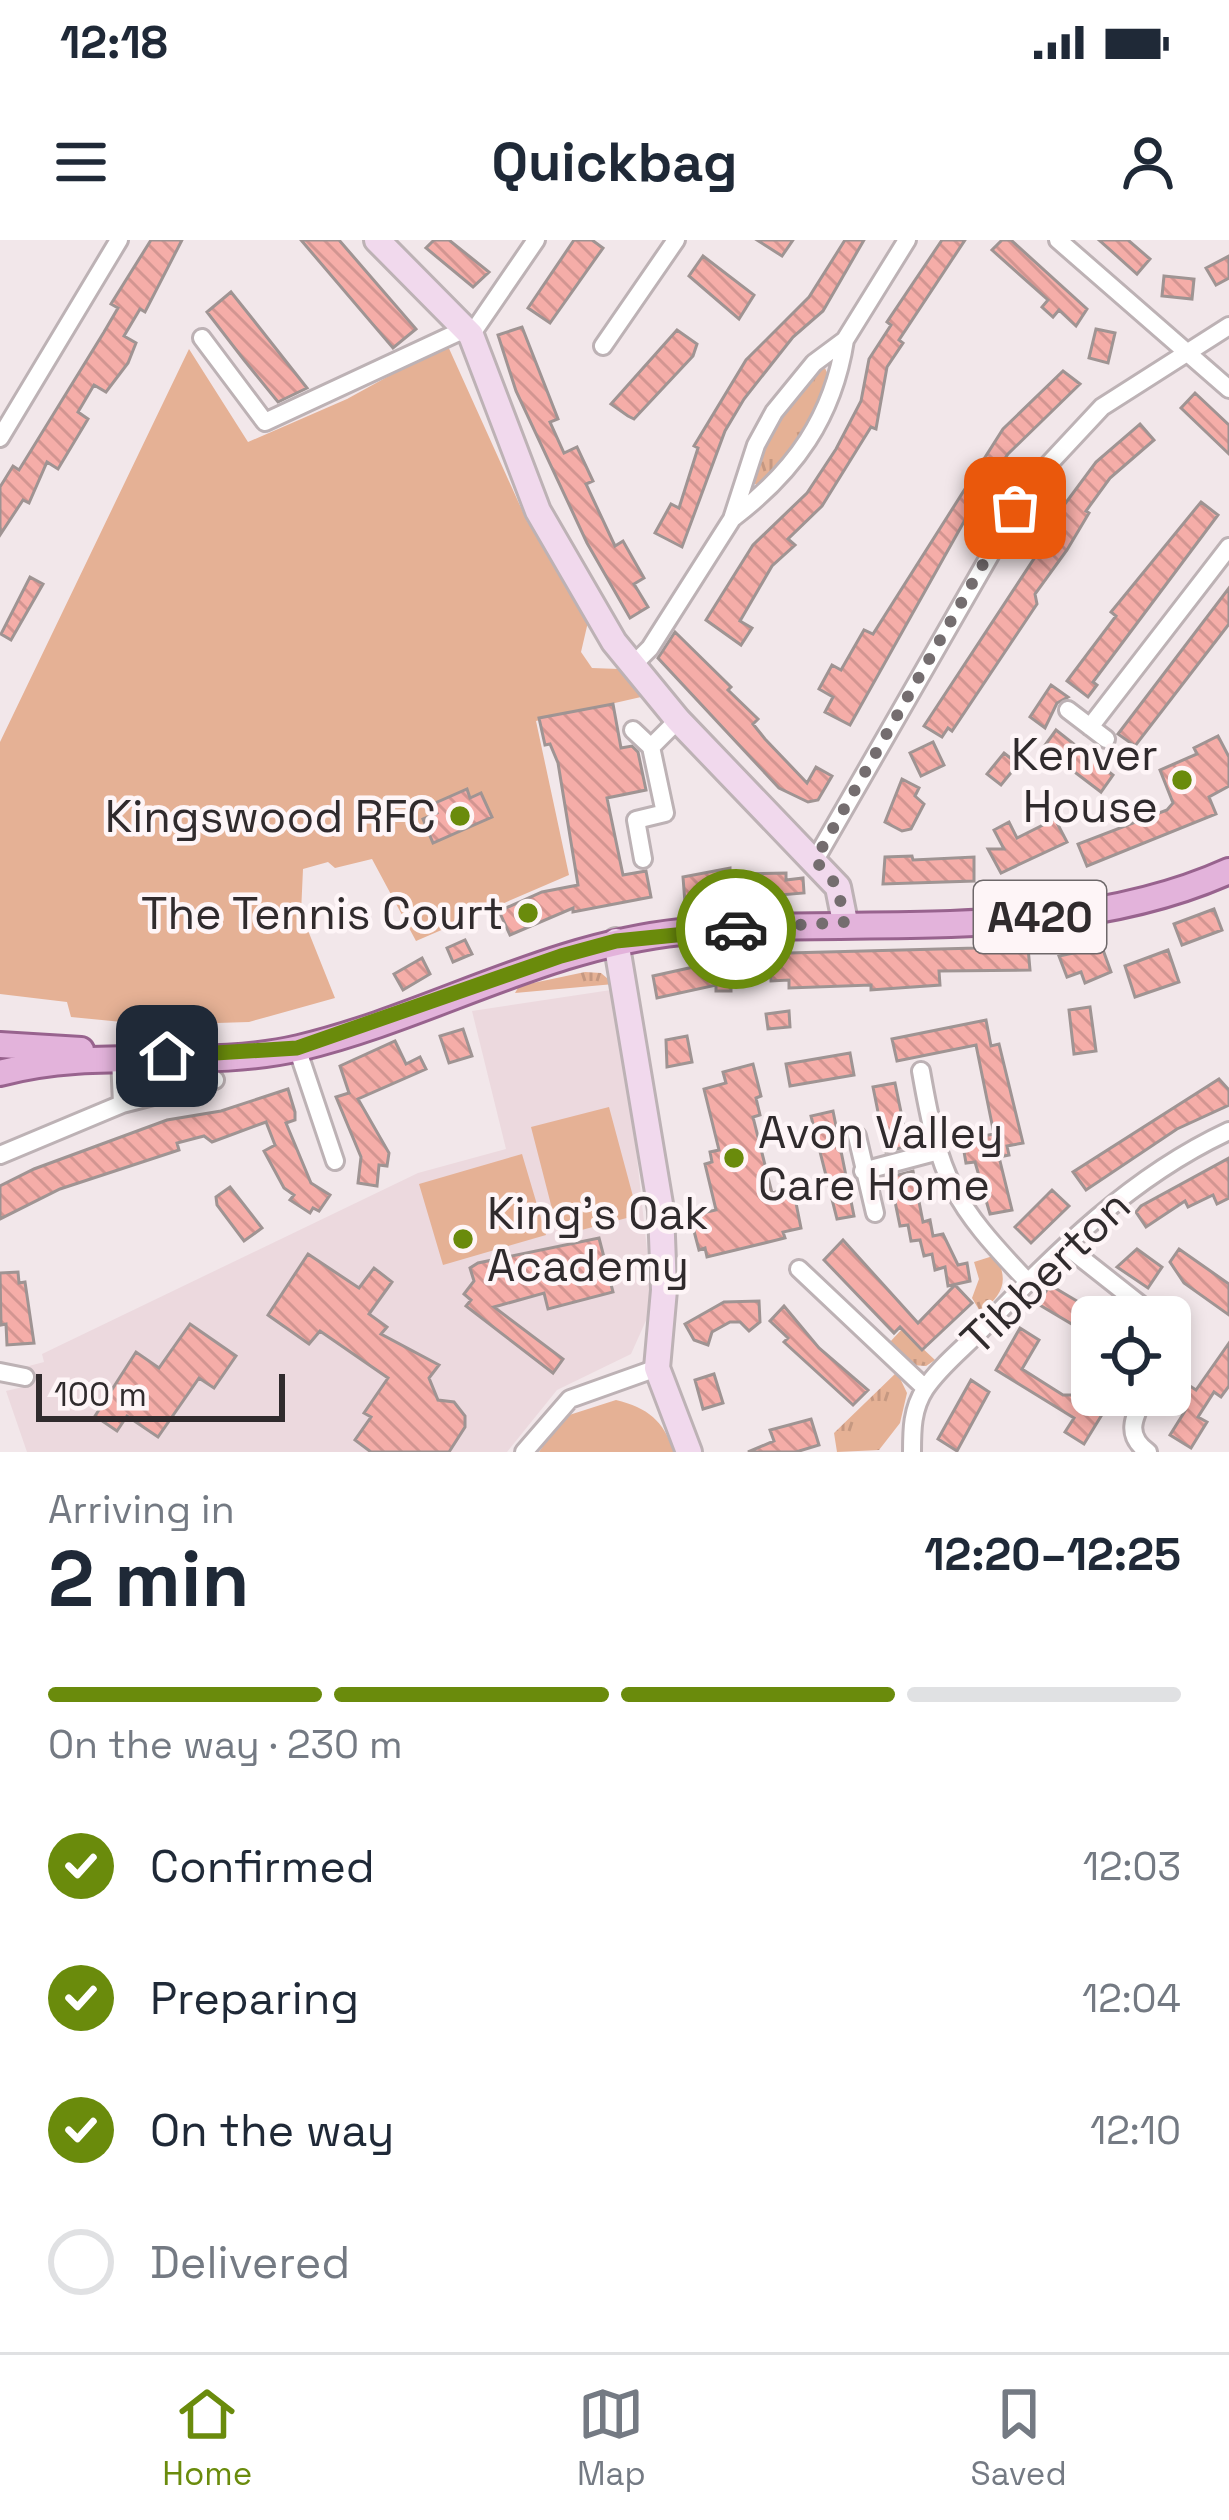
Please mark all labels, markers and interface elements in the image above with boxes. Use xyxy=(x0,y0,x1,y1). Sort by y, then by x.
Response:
text: 12:18 xyxy=(60,14,168,71)
text: Quickbag xyxy=(492,128,737,197)
icon: menu xyxy=(48,129,114,195)
icon: person xyxy=(1115,129,1181,195)
pin xyxy=(964,457,1066,559)
icon: bag xyxy=(982,475,1048,541)
place label: Kenver House xyxy=(1011,726,1158,835)
marker: Kenver House xyxy=(1169,767,1195,793)
place label: Kingswood RFC xyxy=(105,788,436,845)
marker: Kingswood RFC xyxy=(447,803,473,829)
courier xyxy=(676,869,796,989)
road number: A420 xyxy=(974,881,1106,953)
place label: The Tennis Court xyxy=(141,885,504,942)
icon: car xyxy=(703,896,769,962)
marker: The Tennis Court xyxy=(515,900,541,926)
pin xyxy=(116,1005,218,1107)
icon: home xyxy=(134,1023,200,1089)
place label: Avon Valley Care Home xyxy=(758,1104,1004,1213)
marker: Avon Valley Care Home xyxy=(721,1145,747,1171)
street label: Tibberton xyxy=(949,1178,1142,1367)
place label: King's Oak Academy xyxy=(487,1185,709,1294)
marker: King's Oak Academy xyxy=(450,1226,476,1252)
map controls xyxy=(1071,1296,1191,1416)
button: locate xyxy=(1071,1296,1191,1416)
scale bar xyxy=(36,1368,285,1421)
text: 100 m xyxy=(54,1374,147,1416)
text: Arriving in xyxy=(48,1485,235,1534)
text: 12:20–12:25 xyxy=(924,1526,1181,1583)
text: 2 min xyxy=(48,1529,250,1629)
text: On the way · 230 m xyxy=(48,1720,403,1769)
icon: check xyxy=(48,1833,114,1899)
text: Confirmed xyxy=(150,1838,375,1895)
text: 12:03 xyxy=(1083,1842,1181,1891)
icon: check xyxy=(48,1965,114,2031)
text: Preparing xyxy=(150,1970,359,2027)
text: 12:04 xyxy=(1082,1974,1181,2023)
icon: check xyxy=(48,2097,114,2163)
text: On the way xyxy=(150,2102,394,2159)
text: 12:10 xyxy=(1090,2106,1181,2155)
text: Delivered xyxy=(150,2234,350,2291)
tab: Home xyxy=(162,2381,252,2495)
tab: Map xyxy=(577,2381,646,2495)
tab: Saved xyxy=(970,2381,1067,2495)

